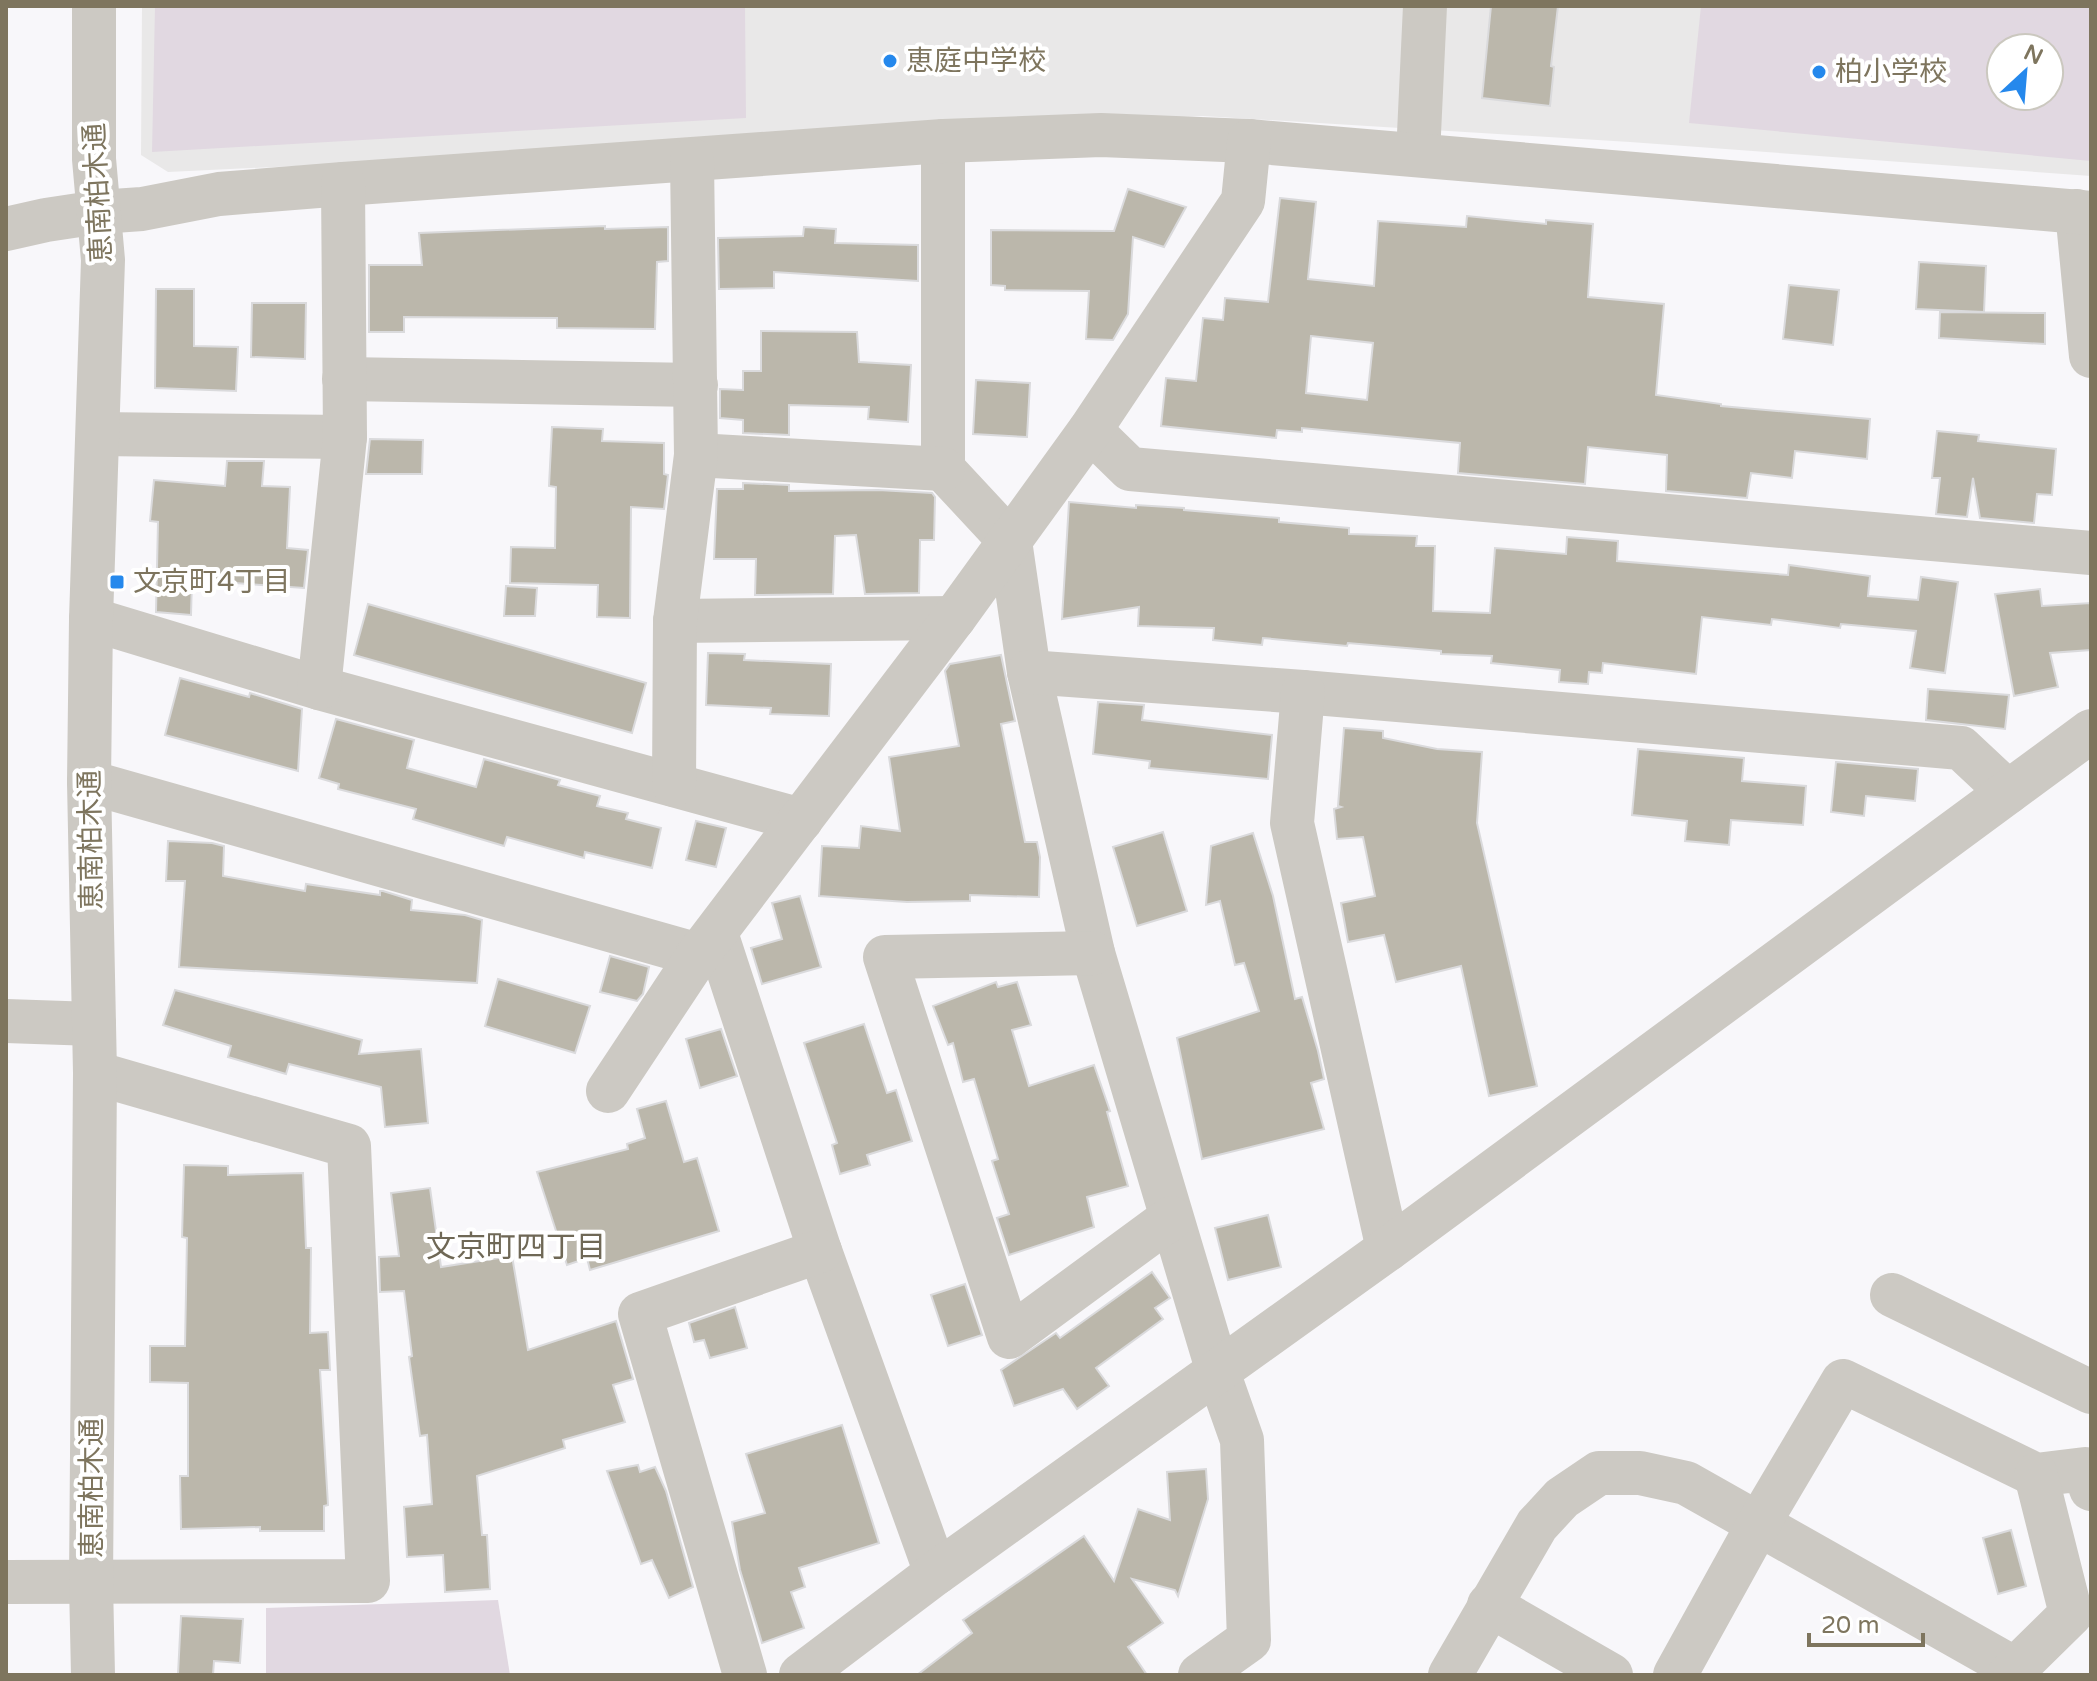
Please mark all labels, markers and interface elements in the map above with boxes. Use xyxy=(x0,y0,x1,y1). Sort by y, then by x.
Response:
north arrow xyxy=(1985,32,2065,112)
text: N xyxy=(2020,39,2047,70)
place label: 恵庭中学校 xyxy=(906,44,1046,78)
marker: 恵庭中学校 xyxy=(881,52,899,70)
place label: 柏小学校 xyxy=(1835,55,1947,89)
marker: 柏小学校 xyxy=(1810,63,1828,81)
street label: 恵南柏木通 xyxy=(77,122,119,264)
place label: 文京町4丁目 xyxy=(133,565,291,599)
marker: 文京町4丁目 xyxy=(108,573,126,591)
street label: 恵南柏木通 xyxy=(73,770,109,910)
district label: 文京町四丁目 xyxy=(426,1229,606,1266)
street label: 恵南柏木通 xyxy=(75,1418,109,1558)
scale bar xyxy=(1809,1597,1923,1647)
text: 20 m xyxy=(1821,1611,1879,1640)

